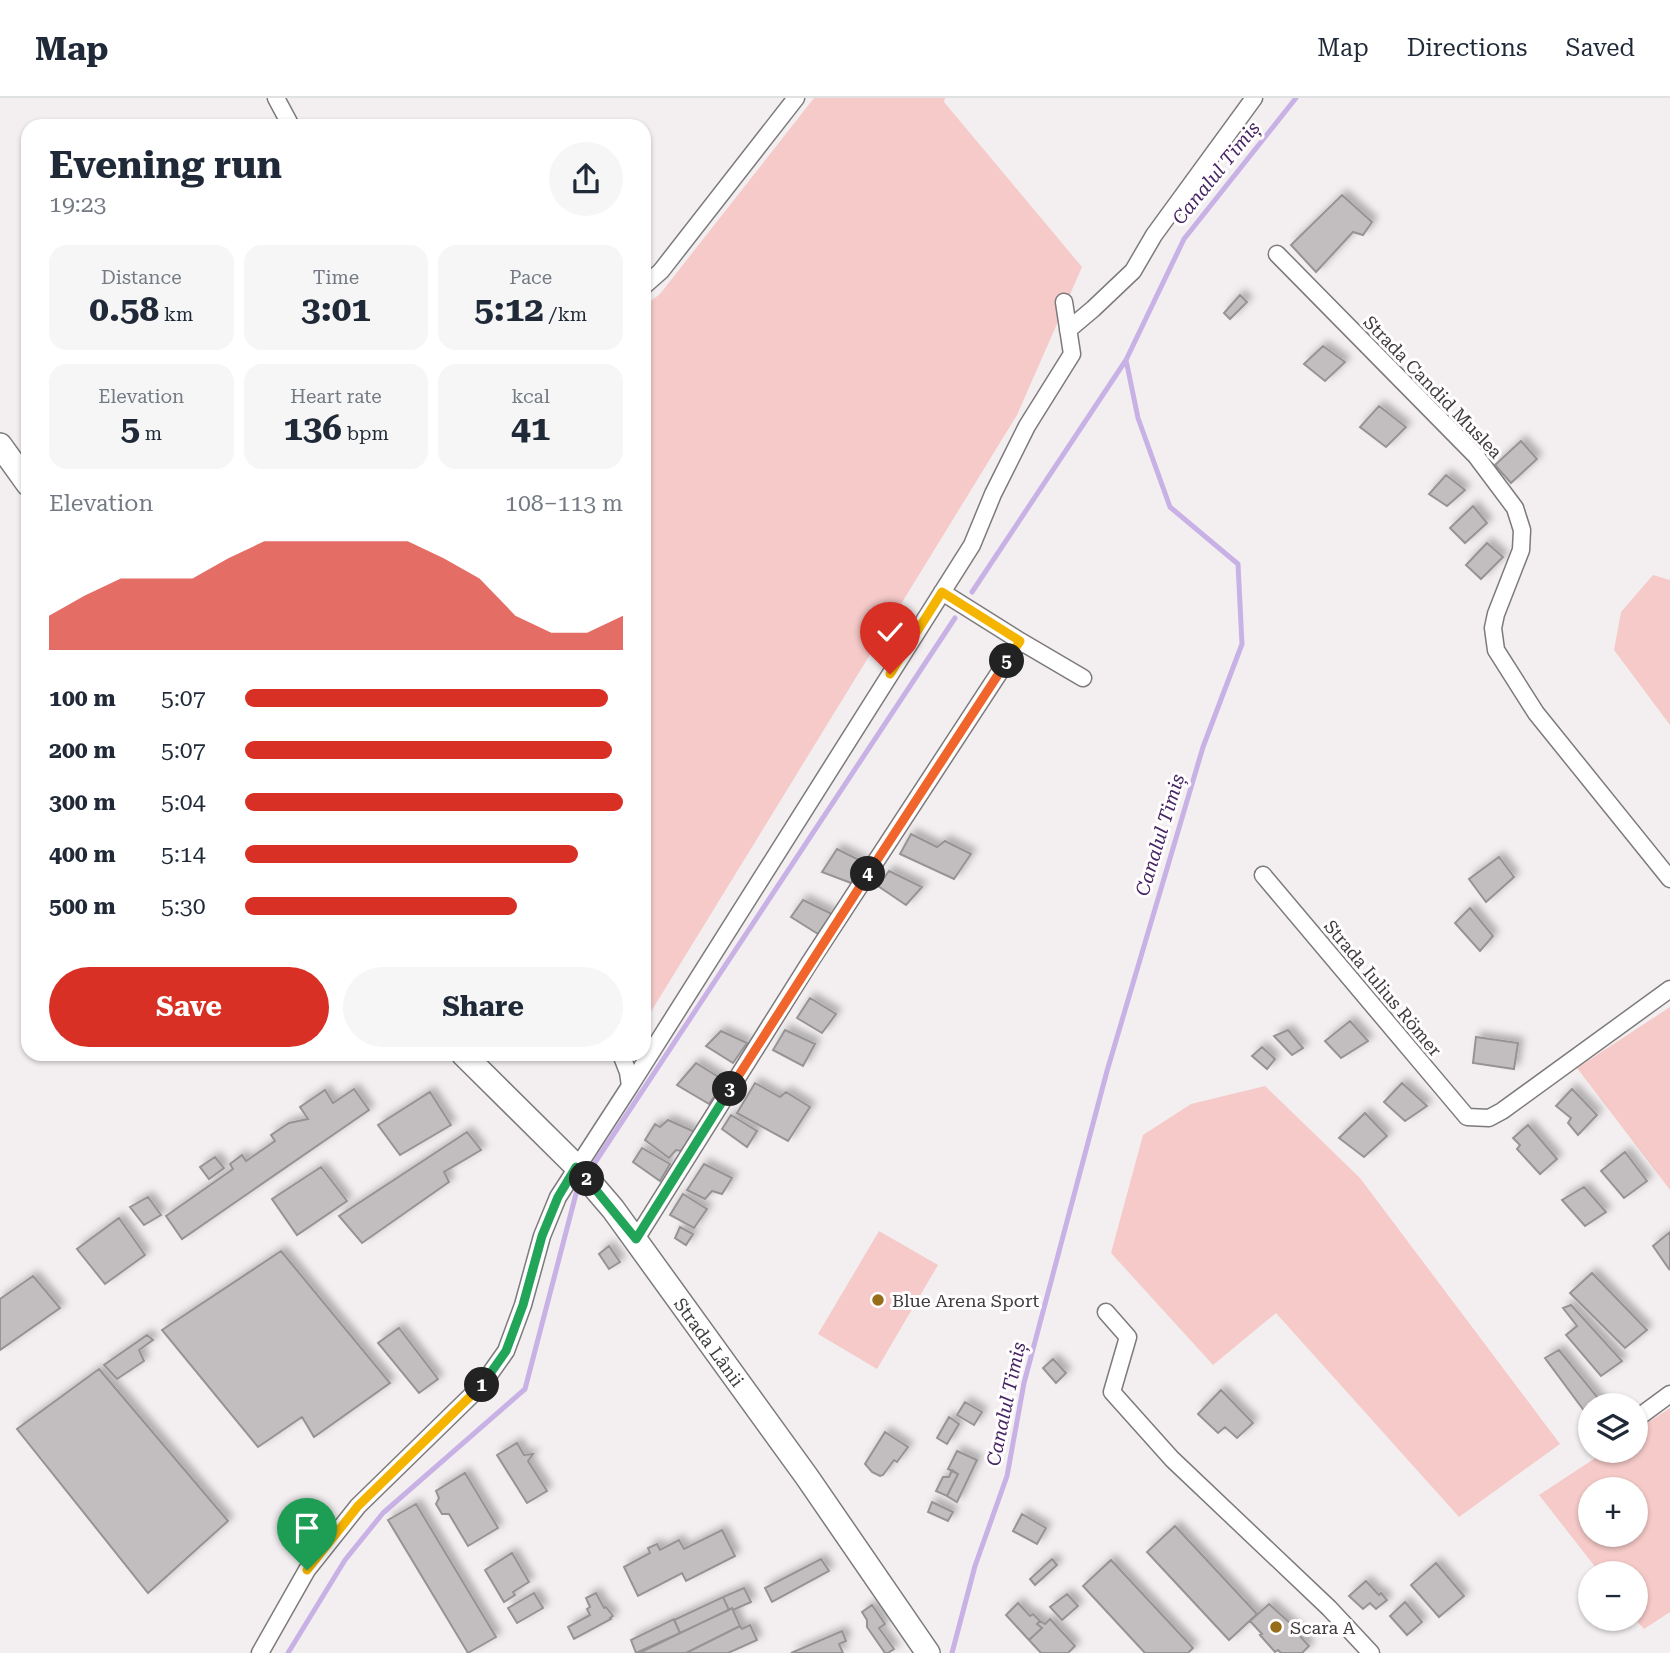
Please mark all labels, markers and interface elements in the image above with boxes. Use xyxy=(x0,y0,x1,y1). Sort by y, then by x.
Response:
text: Map xyxy=(35,29,109,68)
text: Map xyxy=(1317,34,1369,62)
text: Directions xyxy=(1407,34,1527,62)
text: Saved xyxy=(1565,34,1635,62)
water label: Canalul Timiș xyxy=(1167,117,1266,230)
button: share xyxy=(549,142,623,216)
text: Evening run xyxy=(49,143,282,187)
text: 19:23 xyxy=(49,191,106,218)
text: Distance xyxy=(101,266,182,289)
text: Time xyxy=(313,266,359,289)
text: Pace xyxy=(509,266,552,289)
text: 0.58 xyxy=(89,289,159,330)
text: 3:01 xyxy=(301,289,371,330)
text: 5:12 xyxy=(474,289,544,330)
text: km xyxy=(159,303,193,326)
text: /km xyxy=(544,303,587,326)
street label: Strada Candid Muslea xyxy=(1359,311,1507,463)
text: Elevation xyxy=(98,385,184,408)
text: Heart rate xyxy=(290,385,382,408)
text: kcal xyxy=(512,385,550,408)
text: 5 xyxy=(120,408,140,449)
text: 136 xyxy=(283,408,342,449)
text: 41 xyxy=(511,408,550,449)
text: m xyxy=(140,422,162,445)
text: bpm xyxy=(342,422,389,445)
text: Elevation xyxy=(49,490,153,517)
text: 108–113 m xyxy=(505,490,623,517)
pin xyxy=(860,602,920,674)
icon: check xyxy=(871,613,909,651)
pin: 5 xyxy=(990,644,1024,678)
text: 5 xyxy=(1001,649,1012,672)
text: 100 m xyxy=(49,685,116,712)
text: 5:07 xyxy=(161,685,206,712)
text: 200 m xyxy=(49,737,116,764)
text: 5:07 xyxy=(161,737,206,764)
water label: Canalul Timiș xyxy=(1131,771,1191,899)
text: 300 m xyxy=(49,789,116,816)
text: 5:04 xyxy=(161,789,206,816)
text: 400 m xyxy=(49,841,116,868)
text: 5:14 xyxy=(161,841,206,868)
pin: 4 xyxy=(850,856,886,892)
text: 4 xyxy=(862,862,873,885)
text: 500 m xyxy=(49,893,116,920)
text: 5:30 xyxy=(161,893,206,920)
street label: Strada Iulius Römer xyxy=(1320,916,1446,1060)
button: Save xyxy=(49,967,329,1047)
button: Share xyxy=(343,967,623,1047)
pin: 3 xyxy=(712,1072,748,1107)
text: 3 xyxy=(724,1077,735,1100)
pin: 2 xyxy=(570,1162,604,1196)
text: 2 xyxy=(581,1167,592,1190)
place label: Blue Arena Sport xyxy=(892,1290,1040,1311)
marker: Blue Arena Sport xyxy=(870,1292,886,1308)
street label: Strada Lânii xyxy=(670,1293,749,1391)
water label: Canalul Timiș xyxy=(982,1340,1032,1468)
pin: 1 xyxy=(464,1368,500,1402)
text: 1 xyxy=(476,1373,487,1396)
map controls xyxy=(1578,1393,1648,1631)
button: layers xyxy=(1578,1393,1648,1463)
button: + xyxy=(1578,1477,1648,1547)
pin xyxy=(277,1498,337,1570)
icon: arrive xyxy=(288,1509,326,1547)
button: − xyxy=(1578,1561,1648,1631)
place label: Scara A xyxy=(1290,1617,1356,1638)
marker: Scara A xyxy=(1268,1619,1284,1635)

